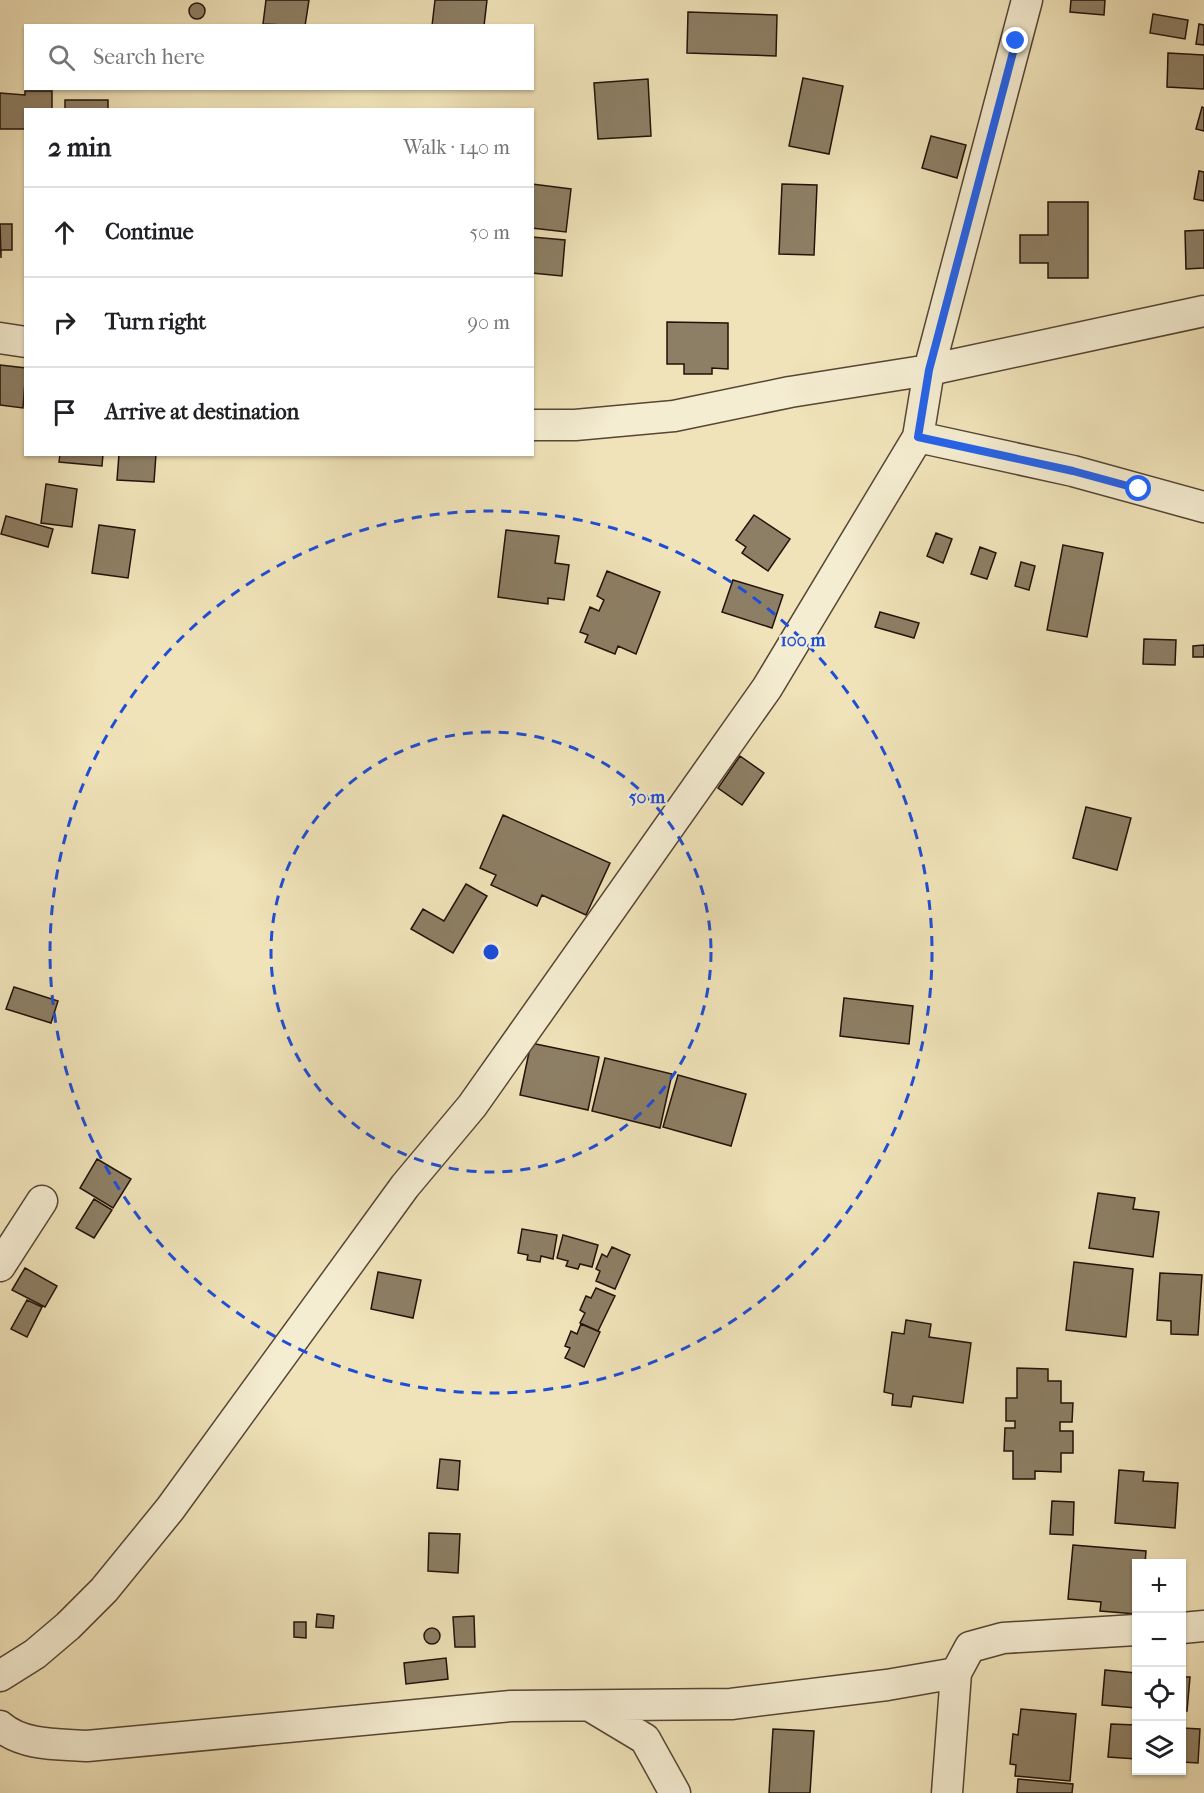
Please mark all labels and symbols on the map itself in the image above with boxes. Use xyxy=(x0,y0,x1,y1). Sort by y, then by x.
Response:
route end xyxy=(1002,27,1028,53)
route start xyxy=(1125,475,1151,501)
text: 100 m xyxy=(780,630,827,651)
text: 50 m xyxy=(629,787,666,808)
centre of rings xyxy=(481,942,501,962)

